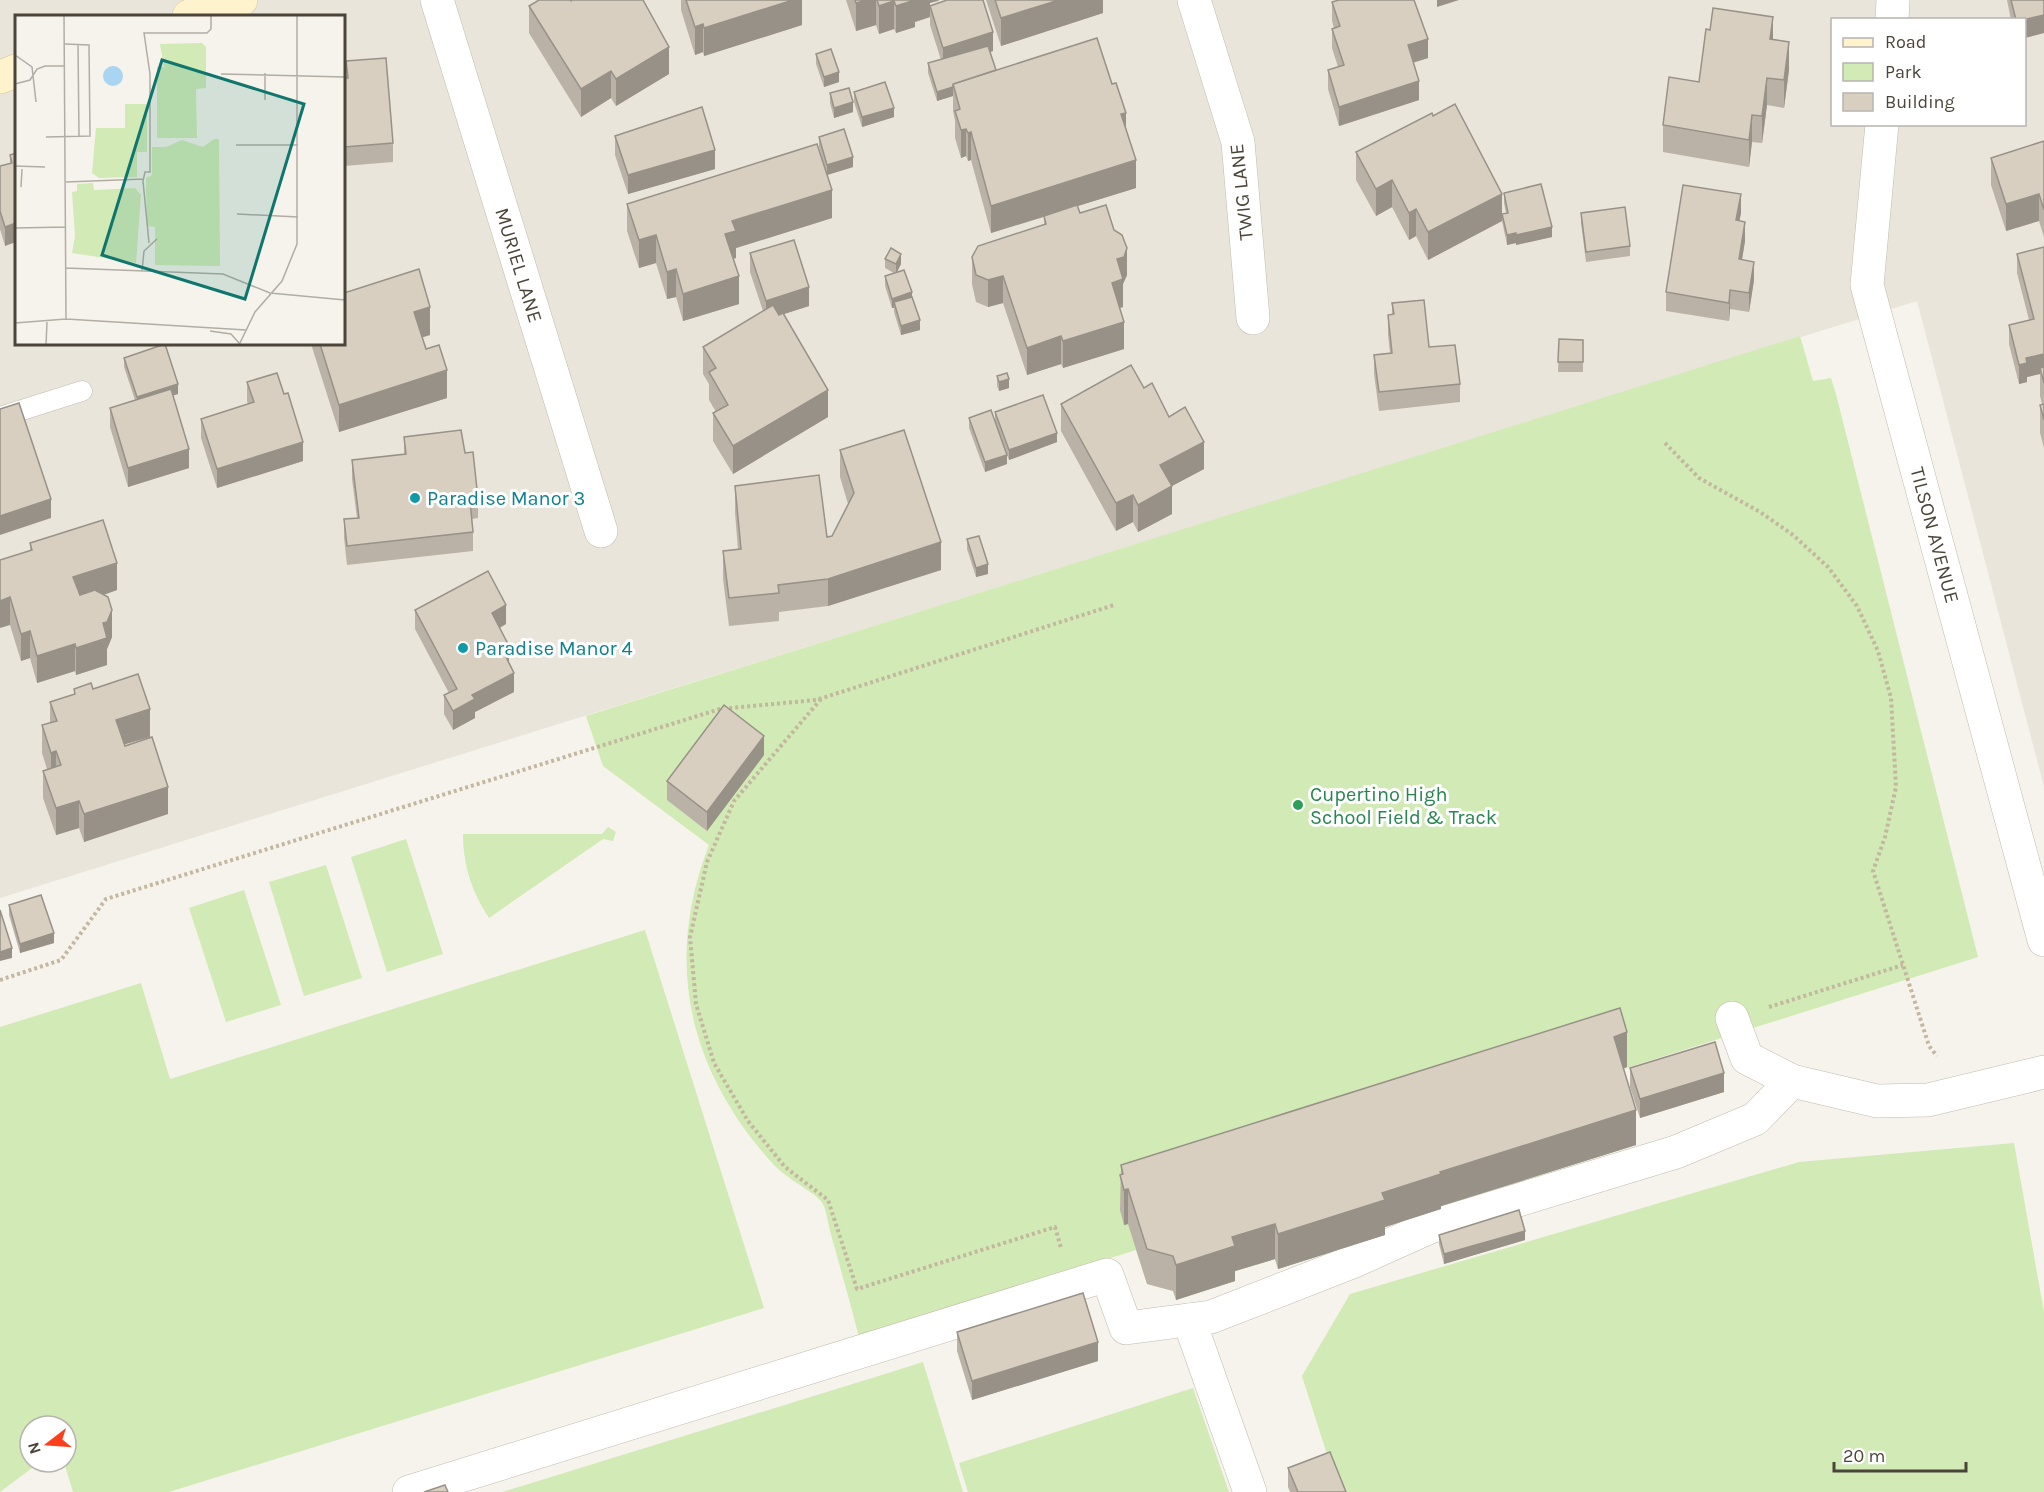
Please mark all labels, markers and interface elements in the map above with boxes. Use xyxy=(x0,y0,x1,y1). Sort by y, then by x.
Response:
inset map xyxy=(15,15,345,345)
legend xyxy=(1831,18,2026,126)
text: Road xyxy=(1885,31,1926,53)
text: Park xyxy=(1885,61,1922,83)
text: Building xyxy=(1885,91,1955,113)
street label: TWIG LANE xyxy=(1225,143,1258,241)
street label: MURIEL LANE xyxy=(490,205,547,325)
street label: TILSON AVENUE xyxy=(1905,465,1964,606)
place label: Paradise Manor 3 xyxy=(427,487,585,510)
marker: Paradise Manor 3 xyxy=(408,491,422,505)
place label: Paradise Manor 4 xyxy=(475,637,633,660)
marker: Paradise Manor 4 xyxy=(456,641,470,655)
place label: Cupertino High School Field & Track xyxy=(1310,783,1497,829)
marker: Cupertino High School Field & Track xyxy=(1291,798,1305,812)
north arrow xyxy=(18,1414,78,1474)
scale bar xyxy=(1834,1435,1966,1473)
text: N xyxy=(23,1440,45,1457)
text: 20 m xyxy=(1843,1445,1885,1467)

